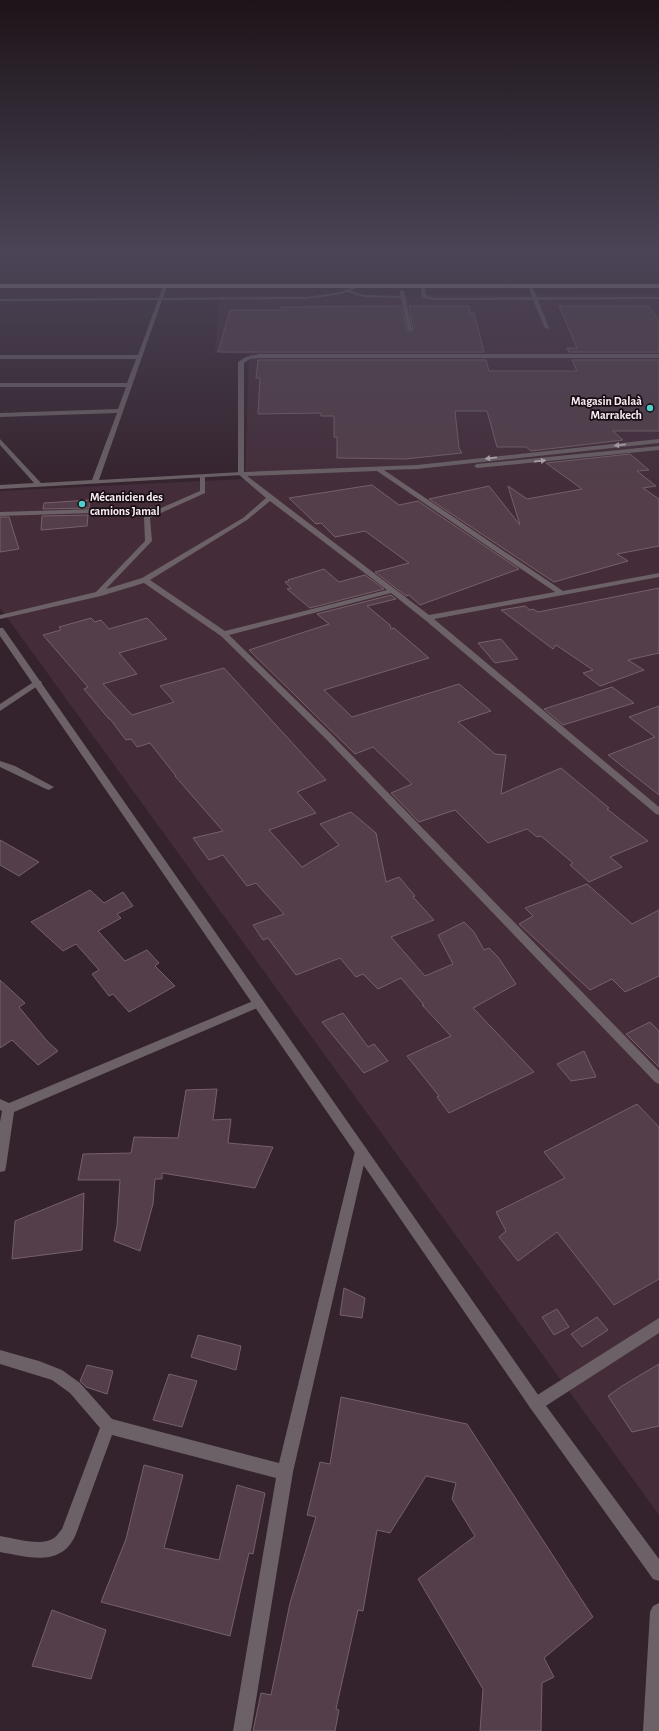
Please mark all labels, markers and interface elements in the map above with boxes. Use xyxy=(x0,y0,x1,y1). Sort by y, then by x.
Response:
place label: Magasin Dalaà Marrakech xyxy=(571,395,642,421)
marker: Magasin Dalaà Marrakech xyxy=(645,403,655,413)
one-way arrow xyxy=(614,442,626,448)
one-way arrow xyxy=(485,455,497,462)
one-way arrow xyxy=(534,457,546,464)
place label: Mécanicien des camions Jamal xyxy=(90,491,163,517)
marker: Mécanicien des camions Jamal xyxy=(77,499,87,509)

